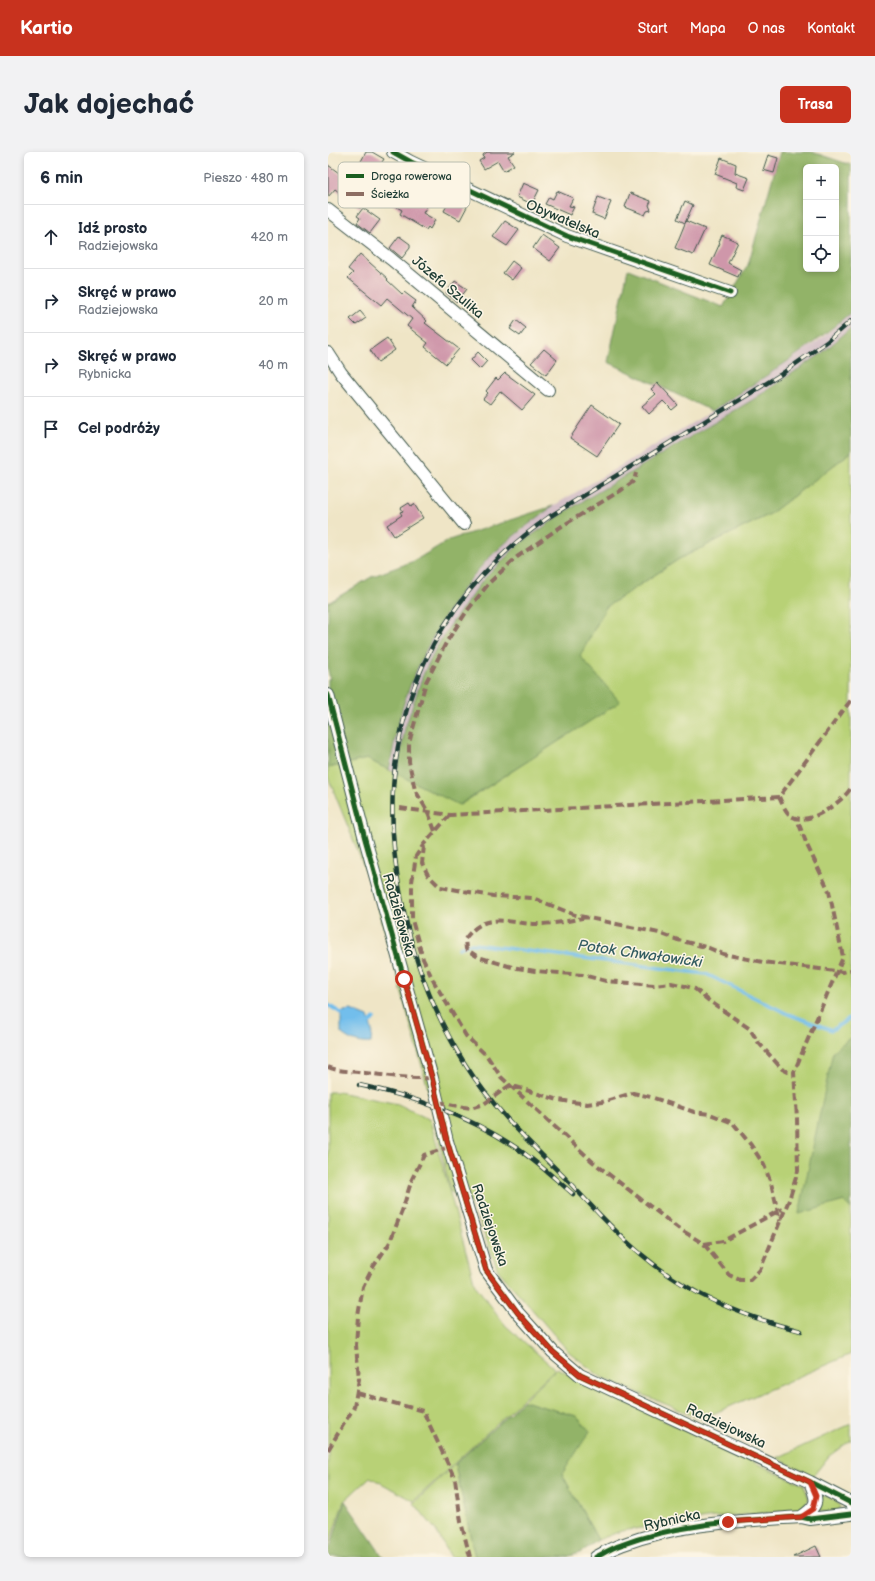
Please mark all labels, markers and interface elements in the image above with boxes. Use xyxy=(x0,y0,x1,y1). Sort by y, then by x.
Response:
text: Kartio xyxy=(20,17,73,40)
text: Start xyxy=(638,20,668,37)
text: Mapa xyxy=(690,20,726,37)
text: O nas xyxy=(748,20,785,37)
text: Kontakt xyxy=(807,20,855,37)
button: Trasa xyxy=(780,86,851,123)
text: Jak dojechać xyxy=(24,88,194,121)
legend xyxy=(338,162,470,208)
map controls xyxy=(803,164,839,272)
button: + xyxy=(803,164,839,200)
text: 6 min xyxy=(40,168,83,188)
text: Pieszo · 480 m xyxy=(203,170,288,186)
text: Droga rowerowa xyxy=(371,170,452,183)
text: Ścieżka xyxy=(371,187,409,201)
street label: Obywatelska xyxy=(523,196,603,242)
button: − xyxy=(803,200,839,236)
text: Idź prosto xyxy=(78,219,147,238)
icon: ahead xyxy=(40,226,62,248)
text: 420 m xyxy=(250,229,288,245)
button: locate xyxy=(803,236,839,272)
text: Radziejowska xyxy=(78,238,158,254)
street label: Józefa Szulika xyxy=(409,252,488,322)
text: Skręć w prawo xyxy=(78,283,177,302)
icon: right xyxy=(40,290,62,312)
text: 20 m xyxy=(258,293,288,309)
text: Radziejowska xyxy=(78,302,158,318)
text: Skręć w prawo xyxy=(78,347,177,366)
icon: right xyxy=(40,354,62,376)
text: 40 m xyxy=(258,357,288,373)
text: Rybnicka xyxy=(78,366,131,382)
icon: arrive xyxy=(40,418,62,440)
text: Cel podróży xyxy=(78,419,160,438)
street label: Radziejowska xyxy=(379,871,419,959)
water label: Potok Chwałowicki xyxy=(577,936,704,972)
route start xyxy=(395,970,413,988)
street label: Radziejowska xyxy=(468,1181,512,1269)
street label: Radziejowska xyxy=(683,1400,769,1452)
street label: Rybnicka xyxy=(642,1506,702,1534)
route end xyxy=(719,1513,737,1531)

